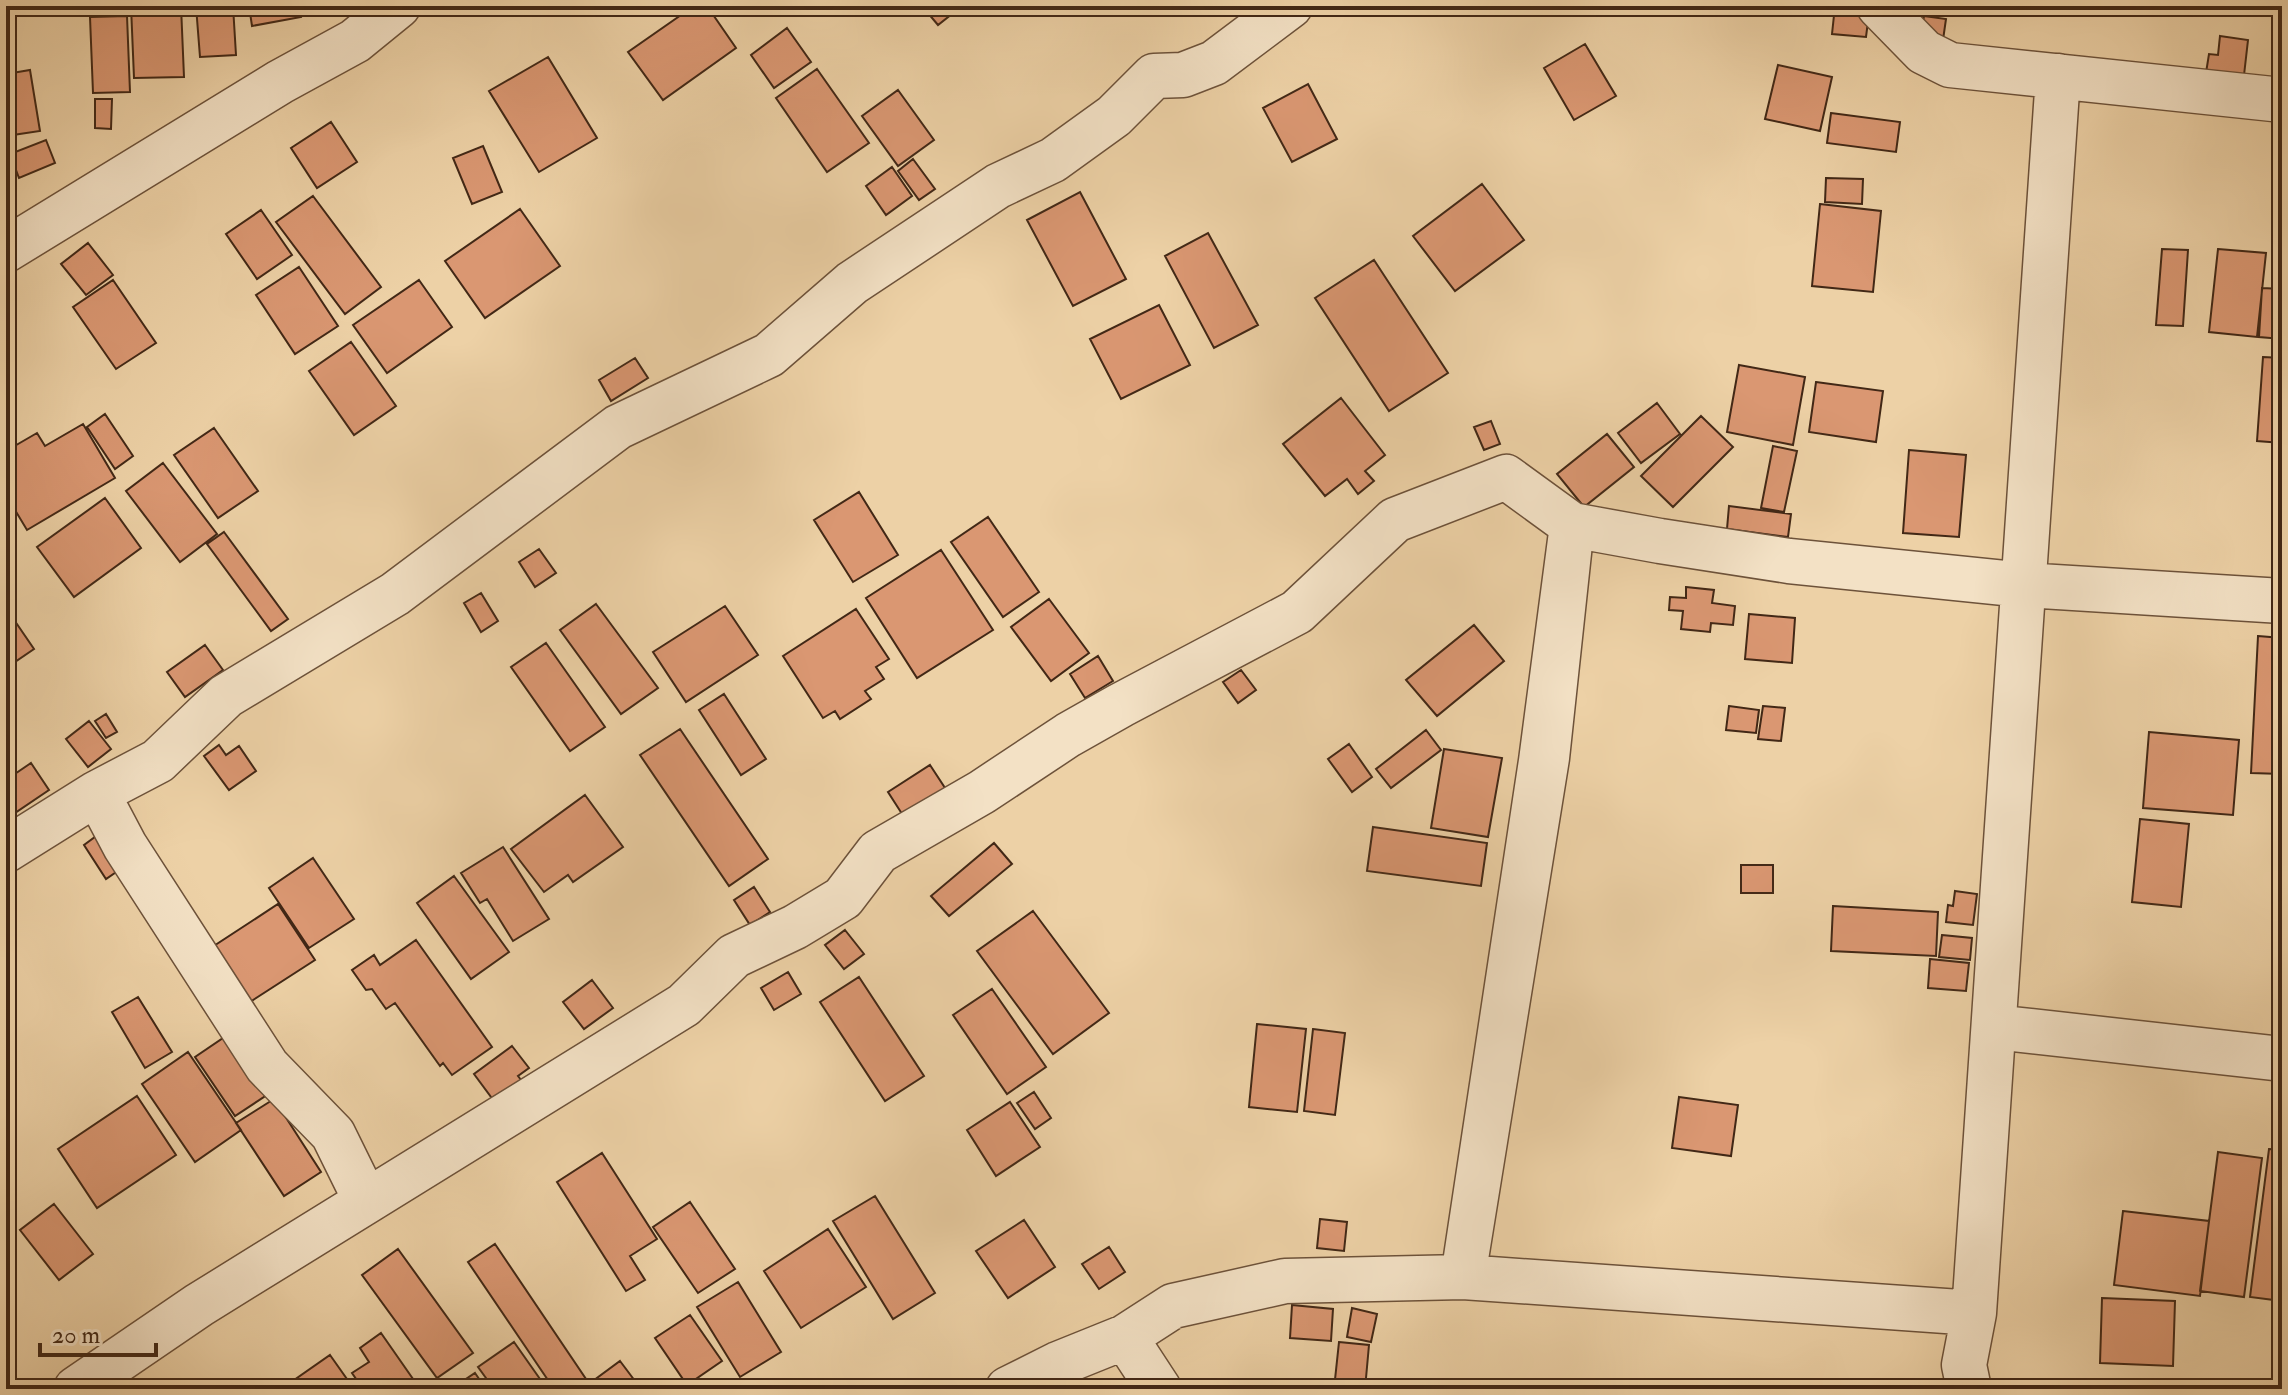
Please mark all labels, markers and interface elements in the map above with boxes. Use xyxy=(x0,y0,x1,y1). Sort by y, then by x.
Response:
scale bar xyxy=(40,1307,156,1357)
text: 20 m xyxy=(52,1320,101,1351)

